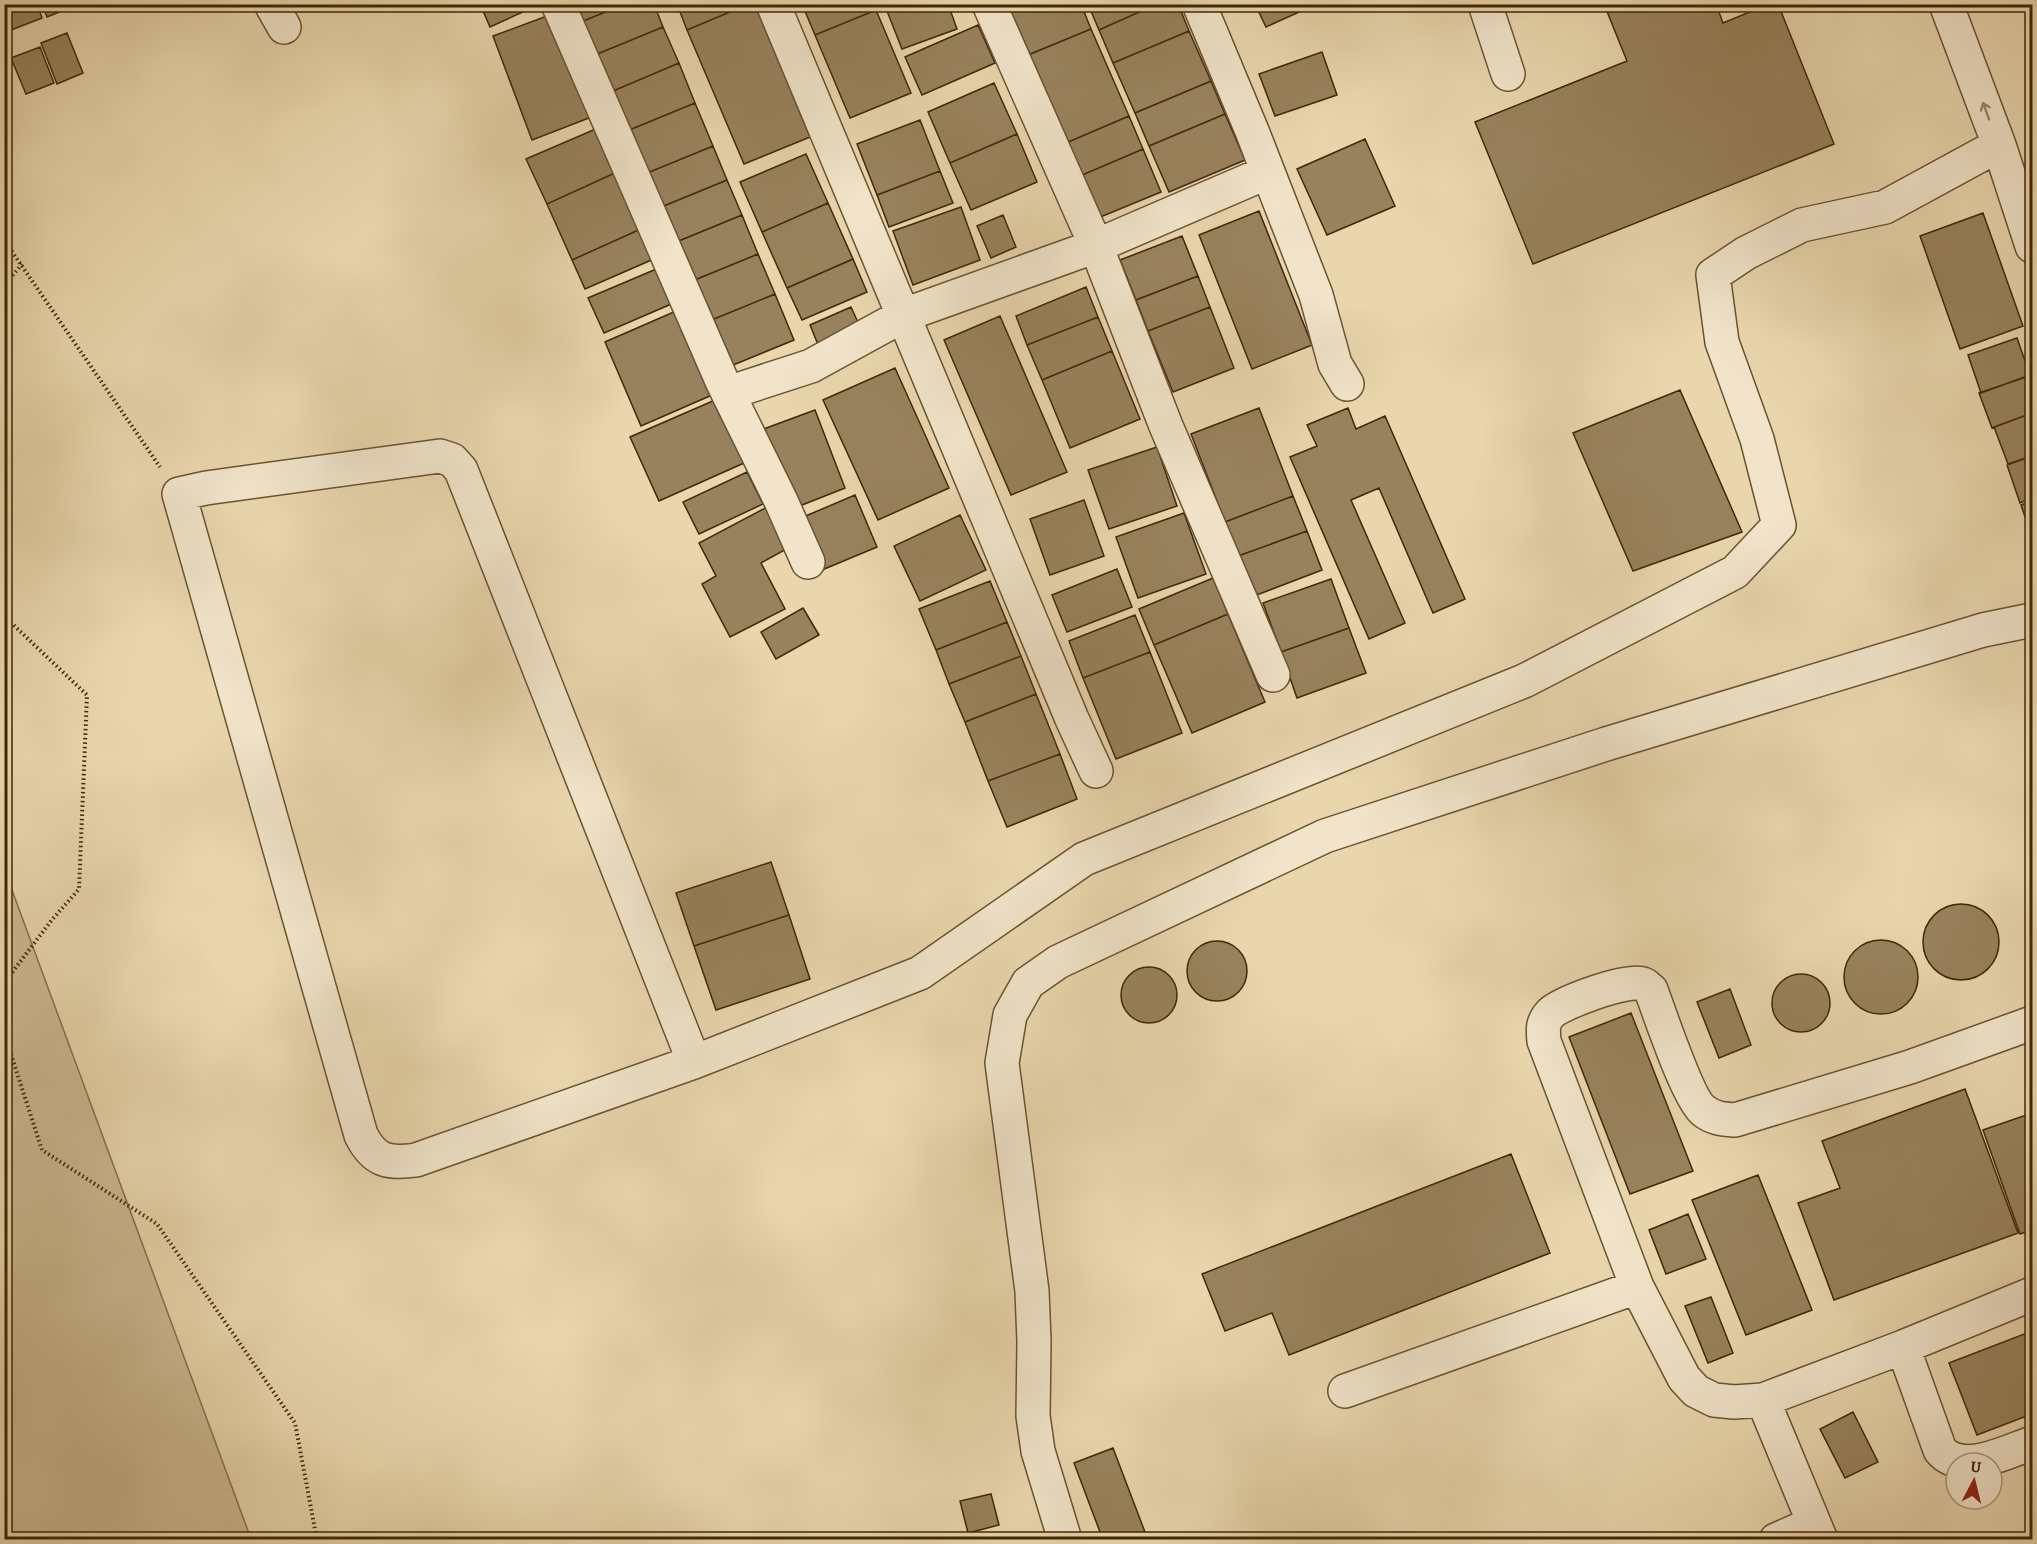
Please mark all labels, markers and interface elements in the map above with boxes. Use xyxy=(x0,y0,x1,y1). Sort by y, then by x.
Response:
one-way arrow xyxy=(1980,102,1991,121)
north arrow xyxy=(1944,1451,2004,1511)
text: U xyxy=(1969,1456,1983,1479)

